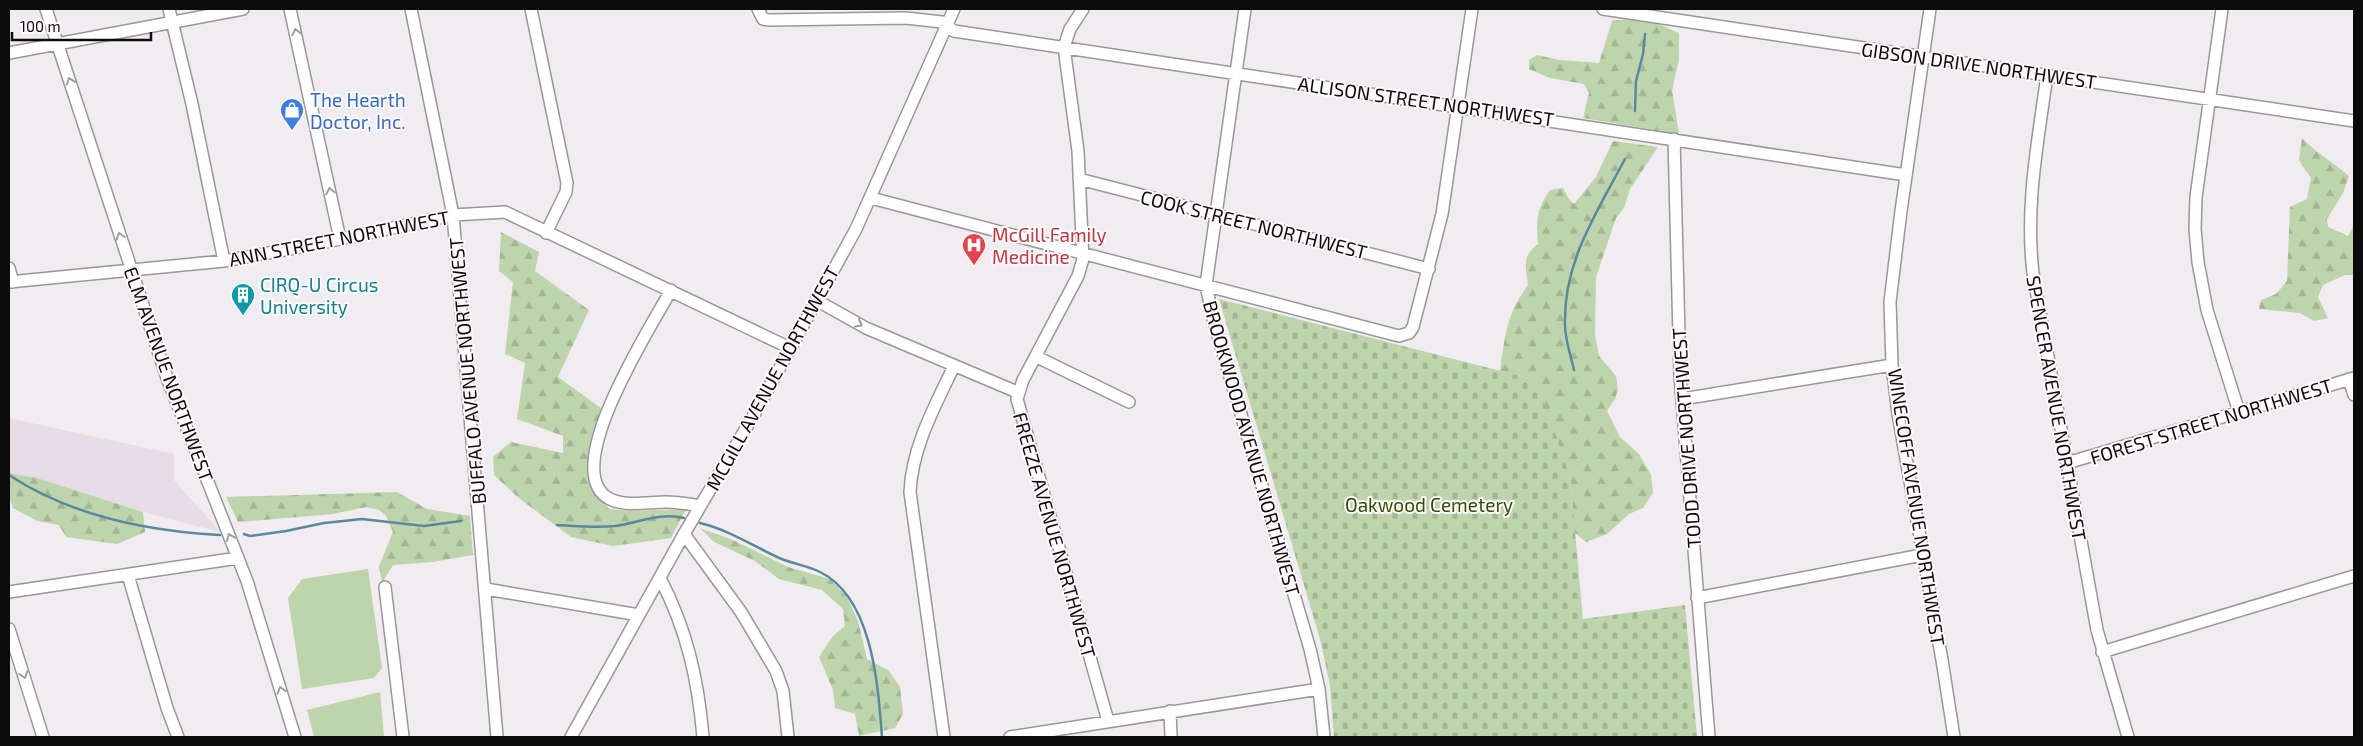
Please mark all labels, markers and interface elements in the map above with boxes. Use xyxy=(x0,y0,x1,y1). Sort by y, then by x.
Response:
scale bar xyxy=(12,10,151,42)
text: 100 m xyxy=(20,17,61,35)
one-way arrow xyxy=(291,28,302,37)
street label: GIBSON DRIVE NORTHWEST xyxy=(1860,37,2098,93)
street label: ALLISON STREET NORTHWEST xyxy=(1296,72,1556,130)
one-way arrow xyxy=(66,78,76,86)
place label: The Hearth Doctor, Inc. xyxy=(310,88,406,133)
shop icon: The Hearth Doctor, Inc. xyxy=(279,97,305,131)
street label: COOK STREET NORTHWEST xyxy=(1138,185,1370,263)
one-way arrow xyxy=(325,186,336,195)
street label: ANN STREET NORTHWEST xyxy=(227,205,451,271)
place label: McGill Family Medicine xyxy=(992,223,1107,268)
one-way arrow xyxy=(116,232,126,241)
hospital icon: McGill Family Medicine xyxy=(961,232,987,266)
street label: BUFFALO AVENUE NORTHWEST xyxy=(444,237,490,505)
street label: MCGILL AVENUE NORTHWEST xyxy=(701,262,843,494)
street label: ELM AVENUE NORTHWEST xyxy=(119,263,219,485)
place label: CIRQ-U Circus University xyxy=(260,273,378,318)
street label: SPENCER AVENUE NORTHWEST xyxy=(2022,274,2092,542)
building icon: CIRQ-U Circus University xyxy=(230,282,256,316)
street label: BROOKWOOD AVENUE NORTHWEST xyxy=(1199,298,1305,598)
one-way arrow xyxy=(854,318,863,328)
street label: TODD DRIVE NORTHWEST xyxy=(1667,327,1705,549)
street label: WINECOFF AVENUE NORTHWEST xyxy=(1884,367,1950,647)
street label: FOREST STREET NORTHWEST xyxy=(2087,373,2335,469)
street label: FREEZE AVENUE NORTHWEST xyxy=(1009,410,1101,660)
park label: Oakwood Cemetery xyxy=(1345,493,1513,516)
one-way arrow xyxy=(225,533,235,541)
one-way arrow xyxy=(18,671,28,679)
one-way arrow xyxy=(277,687,287,695)

